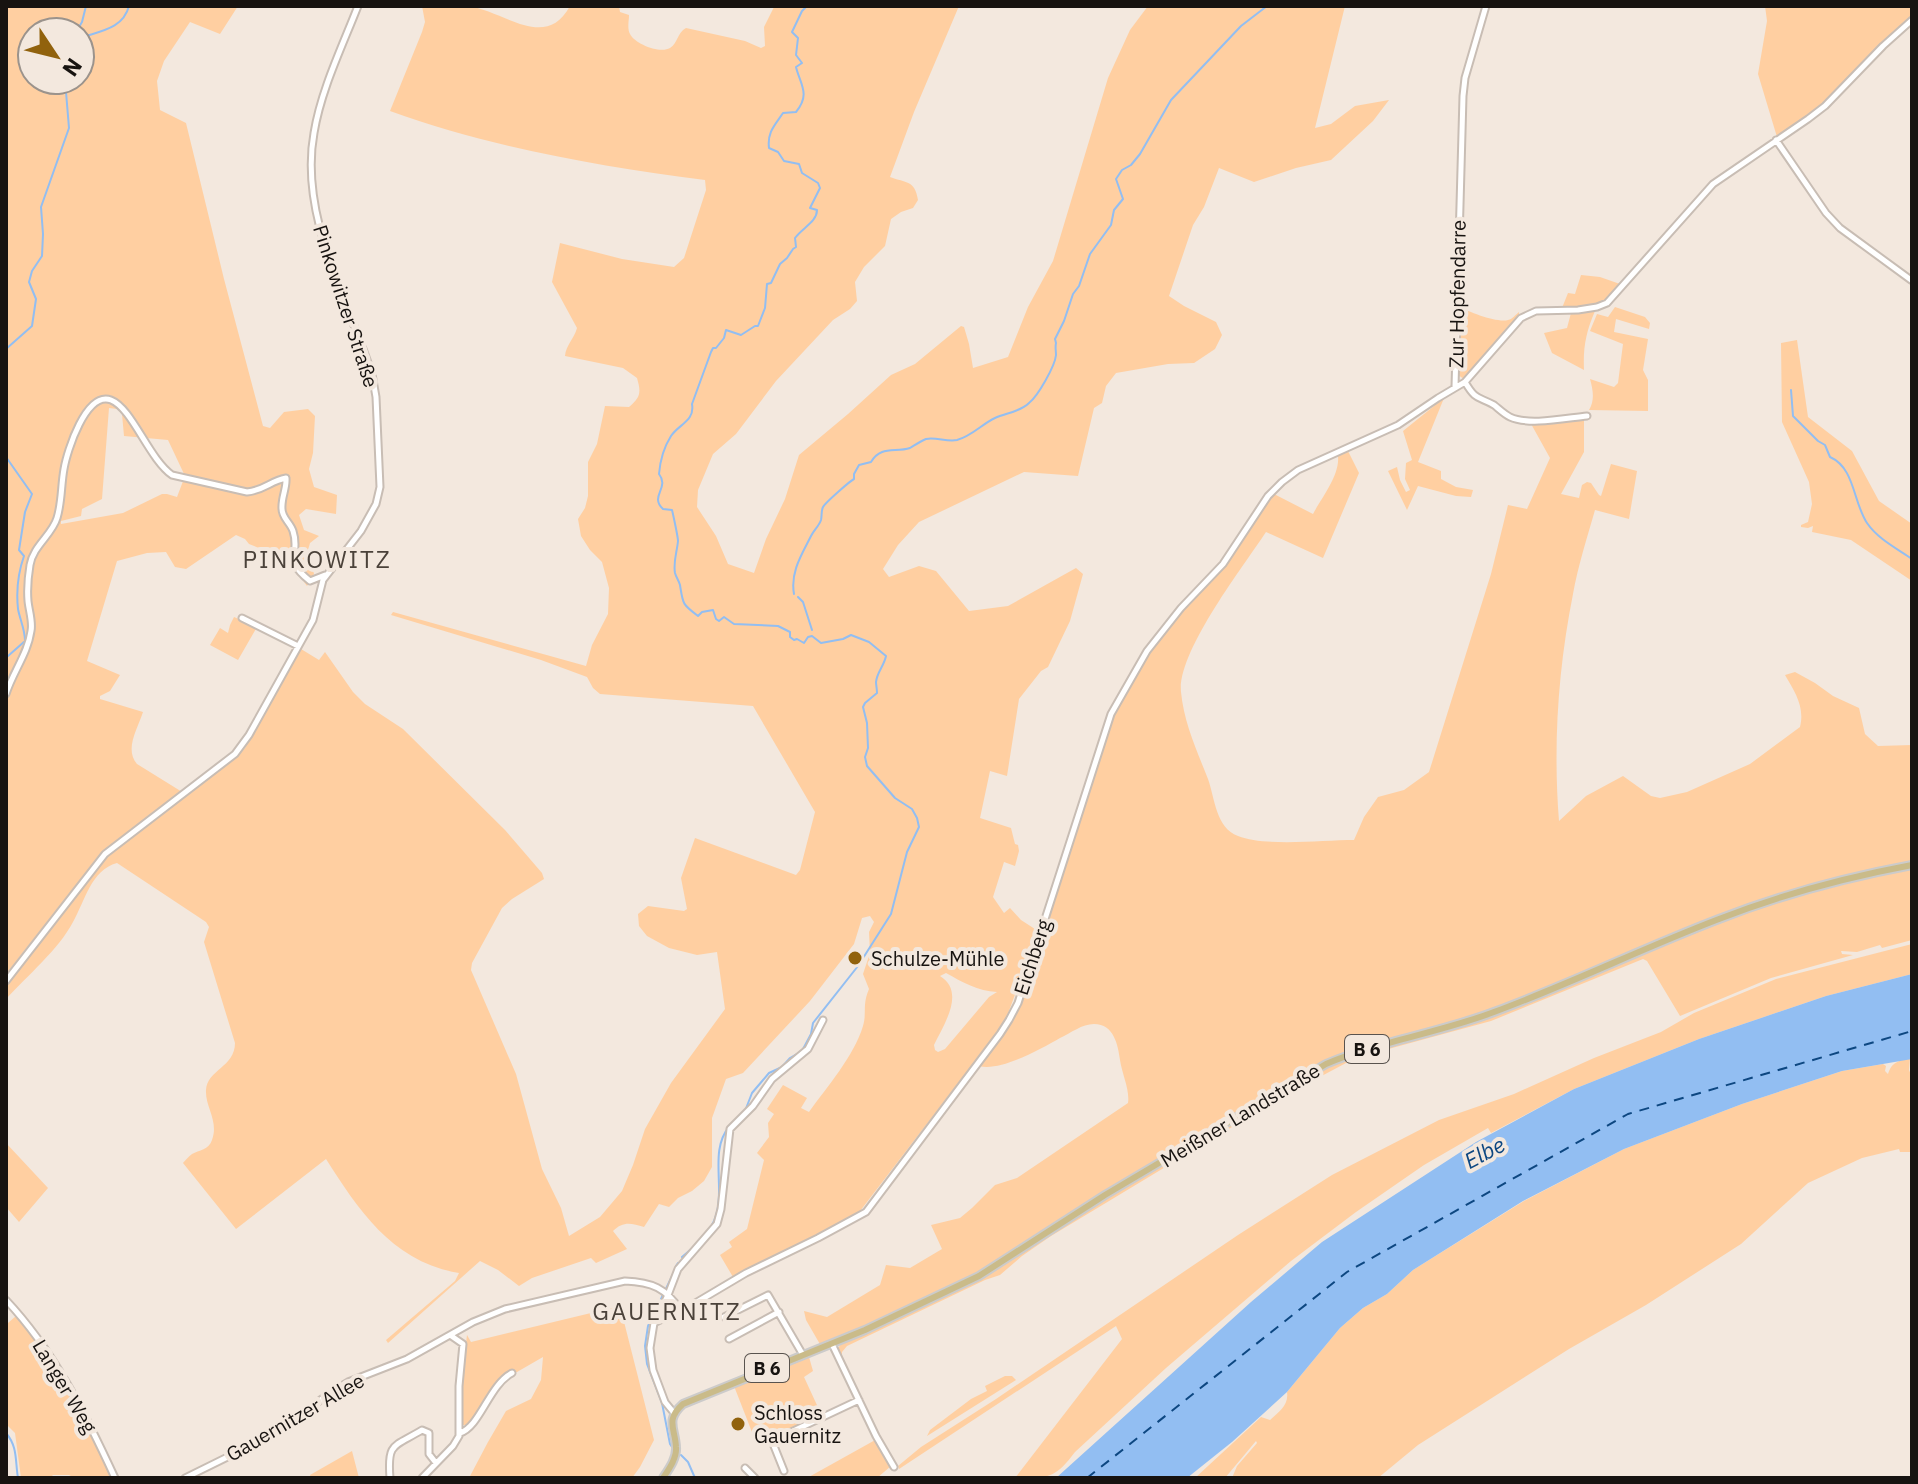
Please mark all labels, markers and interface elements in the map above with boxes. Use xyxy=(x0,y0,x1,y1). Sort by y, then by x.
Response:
north arrow xyxy=(16,16,96,96)
text: N xyxy=(56,53,89,83)
street label: Zur Hopfendarre xyxy=(1442,220,1472,368)
street label: Pinkowitzer Straße xyxy=(307,221,385,391)
district label: PINKOWITZ xyxy=(242,543,392,575)
street label: Eichberg xyxy=(1007,915,1057,998)
place label: Schulze-Mühle xyxy=(871,945,1004,972)
marker: Schulze-Mühle xyxy=(846,949,864,967)
road number: B 6 xyxy=(1345,1035,1389,1063)
street label: Meißner Landstraße xyxy=(1155,1057,1325,1173)
water label: Elbe xyxy=(1459,1129,1509,1175)
district label: GAUERNITZ xyxy=(592,1295,742,1327)
street label: Langer Weg xyxy=(26,1334,104,1438)
road number: B 6 xyxy=(745,1354,789,1382)
street label: Gauernitzer Allee xyxy=(221,1366,369,1468)
place label: Schloss Gauernitz xyxy=(754,1399,841,1449)
marker: Schloss Gauernitz xyxy=(729,1415,747,1433)

